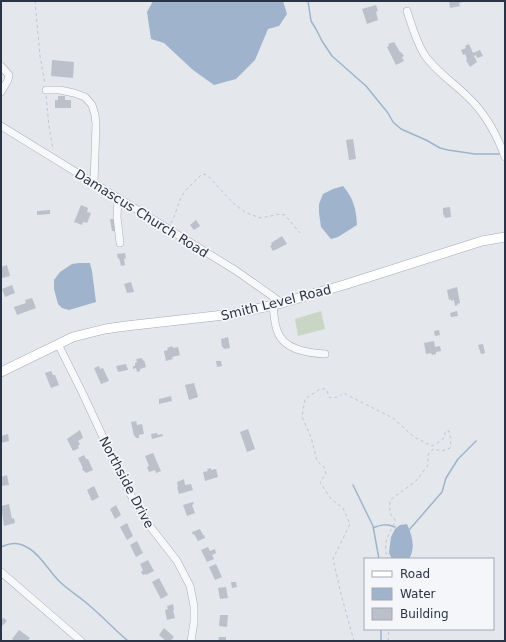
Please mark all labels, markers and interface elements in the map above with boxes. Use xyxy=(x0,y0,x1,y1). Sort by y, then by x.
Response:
street label: Damascus Church Road xyxy=(72,166,211,261)
street label: Smith Level Road xyxy=(219,282,333,323)
street label: Northside Drive xyxy=(96,434,157,531)
legend xyxy=(364,558,494,630)
text: Road xyxy=(400,567,430,581)
text: Water xyxy=(400,587,436,601)
text: Building xyxy=(400,607,449,621)

